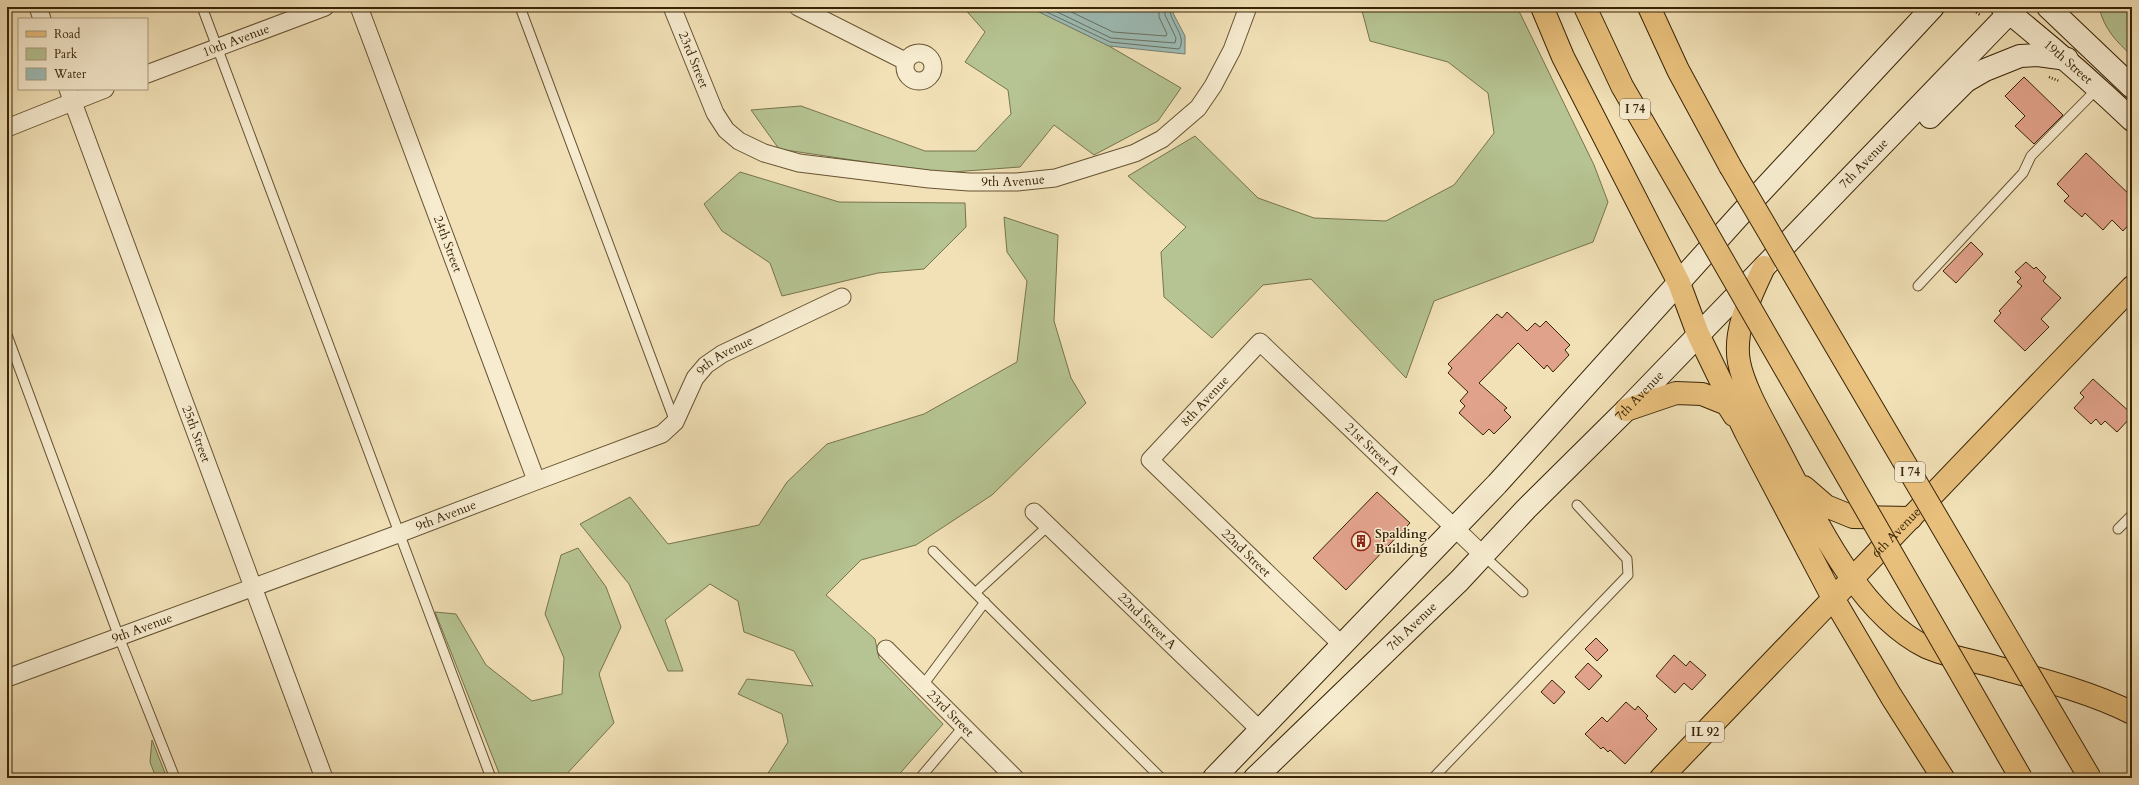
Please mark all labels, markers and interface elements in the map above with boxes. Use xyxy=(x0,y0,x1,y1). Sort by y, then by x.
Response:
legend xyxy=(18,18,148,90)
street label: 10th Avenue xyxy=(200,20,272,61)
text: Road xyxy=(54,26,81,42)
street label: 23rd Street xyxy=(674,29,713,91)
street label: 19th Street xyxy=(2040,36,2096,88)
text: Park xyxy=(54,46,78,62)
text: Water xyxy=(53,66,87,82)
road number: I 74 xyxy=(1620,99,1650,119)
street label: 7th Avenue xyxy=(1835,134,1892,193)
street label: 9th Avenue xyxy=(981,170,1046,191)
street label: 24th Street xyxy=(429,213,467,275)
street label: 9th Avenue xyxy=(692,332,756,379)
street label: 7th Avenue xyxy=(1611,367,1668,425)
street label: 8th Avenue xyxy=(1177,372,1233,431)
street label: 25th Street xyxy=(177,403,215,465)
street label: 21st Street A xyxy=(1341,419,1404,480)
road number: I 74 xyxy=(1895,462,1925,482)
street label: 9th Avenue xyxy=(413,496,479,535)
street label: 6th Avenue xyxy=(1868,503,1925,562)
street label: 22nd Street xyxy=(1217,525,1275,581)
place label: Spalding Building xyxy=(1375,525,1427,558)
building icon: Spalding Building xyxy=(1350,530,1372,552)
street label: 22nd Street A xyxy=(1114,588,1181,654)
street label: 7th Avenue xyxy=(1383,598,1441,655)
street label: 9th Avenue xyxy=(109,609,175,648)
street label: 23rd Street xyxy=(923,686,978,741)
road number: IL 92 xyxy=(1686,722,1724,742)

